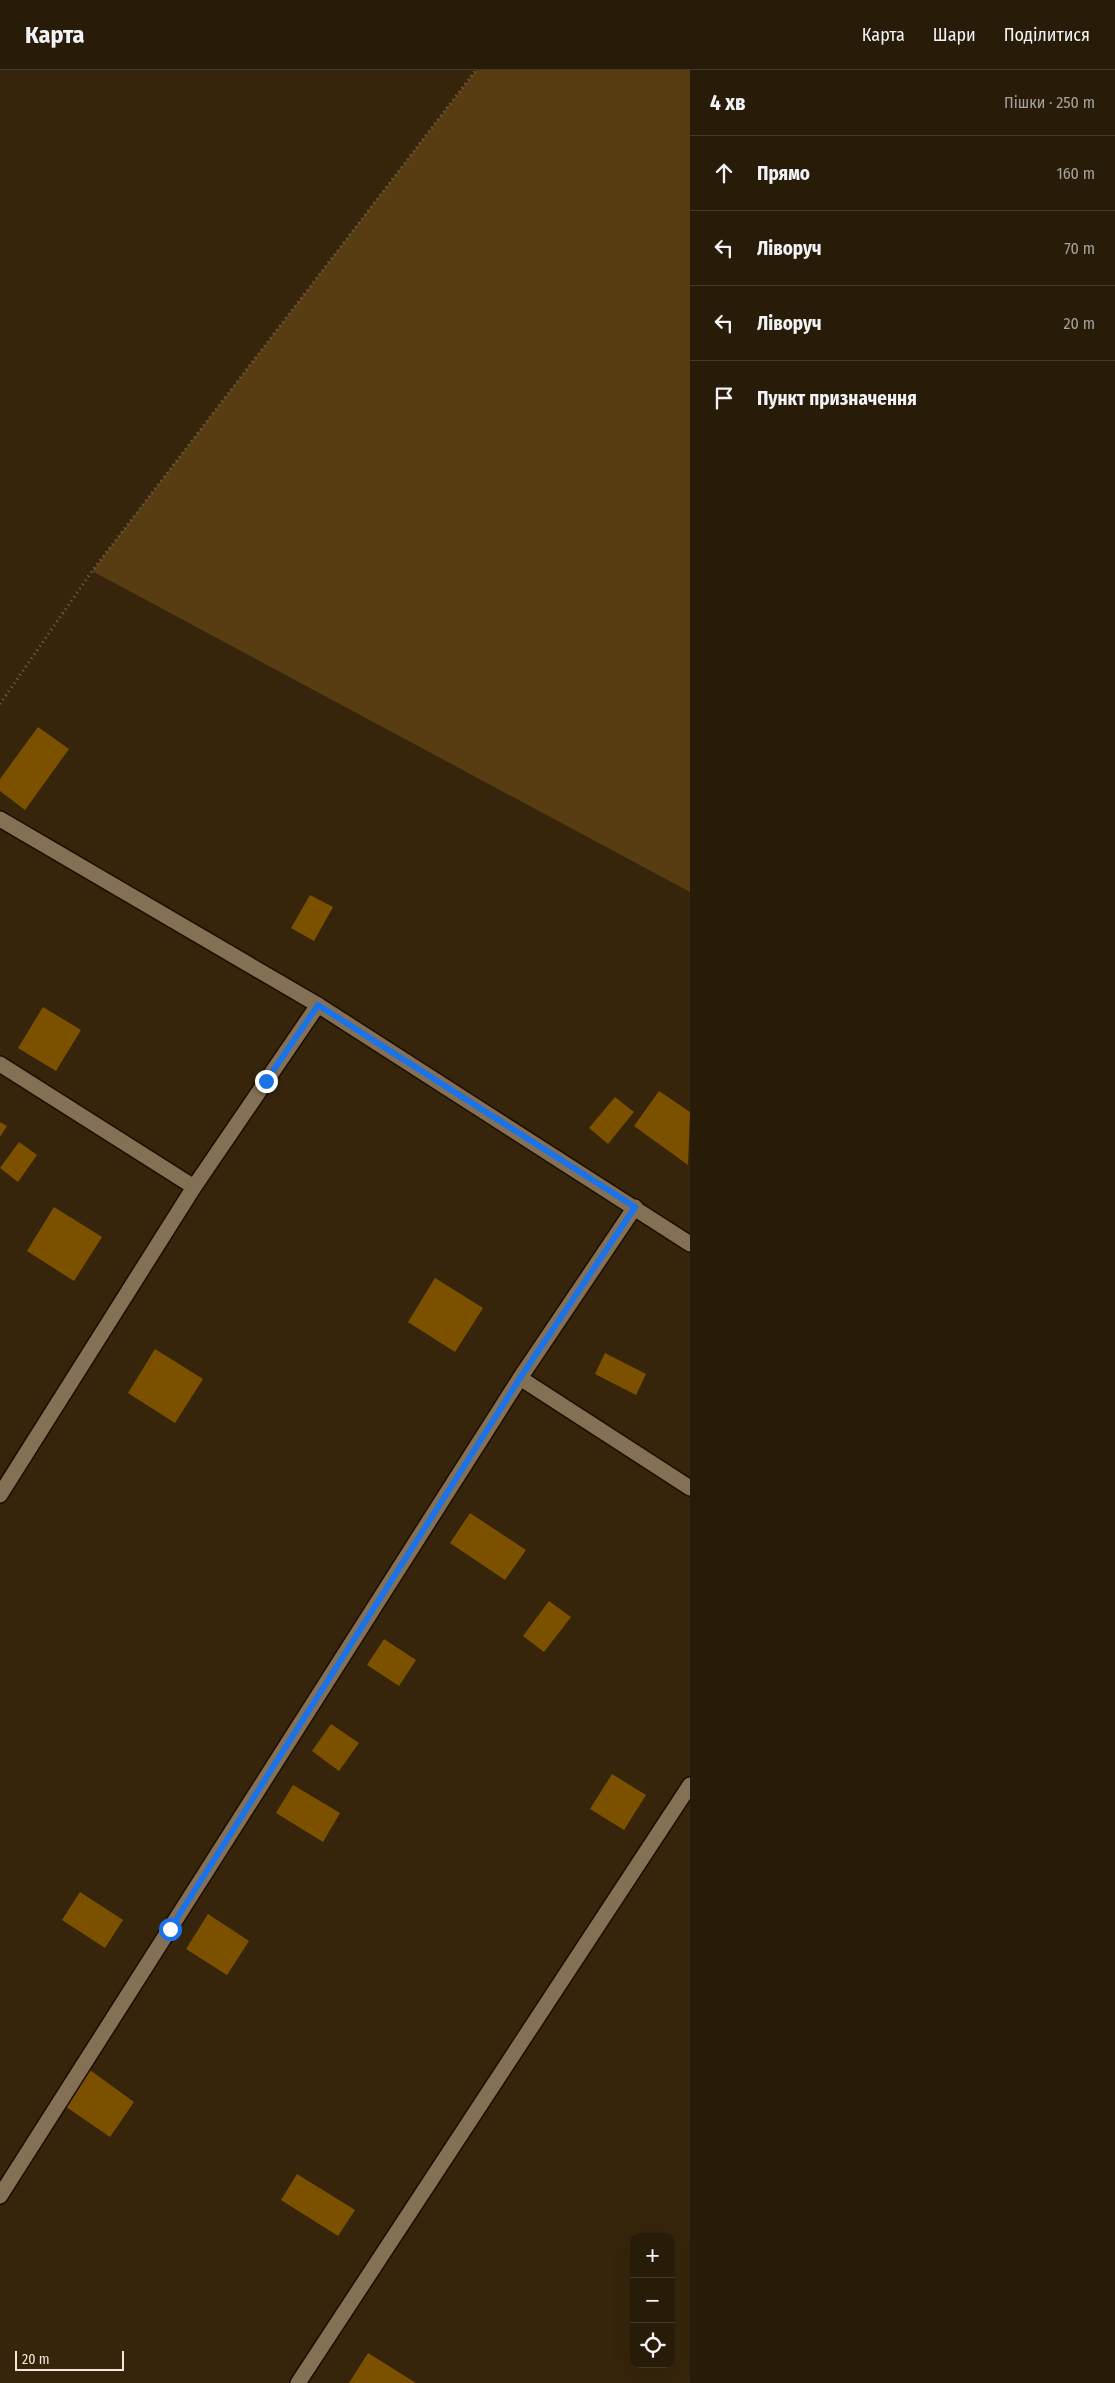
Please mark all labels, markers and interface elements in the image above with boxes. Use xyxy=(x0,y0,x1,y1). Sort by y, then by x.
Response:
text: Карта xyxy=(25,21,84,49)
text: Карта xyxy=(862,24,905,46)
text: Шари xyxy=(933,24,976,46)
text: Поділитися xyxy=(1004,24,1090,46)
text: 4 хв xyxy=(710,90,746,116)
text: Пішки · 250 m xyxy=(1004,93,1095,112)
icon: ahead xyxy=(710,159,738,187)
text: Прямо xyxy=(757,162,810,185)
text: 160 m xyxy=(1056,164,1095,183)
icon: left xyxy=(710,234,738,262)
text: Ліворуч xyxy=(757,237,822,260)
text: 70 m xyxy=(1064,239,1095,258)
icon: left xyxy=(710,309,738,337)
text: Ліворуч xyxy=(757,312,822,335)
text: 20 m xyxy=(1064,314,1095,333)
icon: arrive xyxy=(710,384,738,412)
text: Пункт призначення xyxy=(757,387,917,410)
route end xyxy=(255,1070,278,1093)
route start xyxy=(159,1918,182,1941)
map controls xyxy=(630,2233,675,2368)
button: + xyxy=(630,2233,675,2278)
button: − xyxy=(630,2278,675,2323)
button: locate xyxy=(630,2323,675,2368)
scale bar xyxy=(15,2348,124,2371)
text: 20 m xyxy=(22,2351,50,2368)

